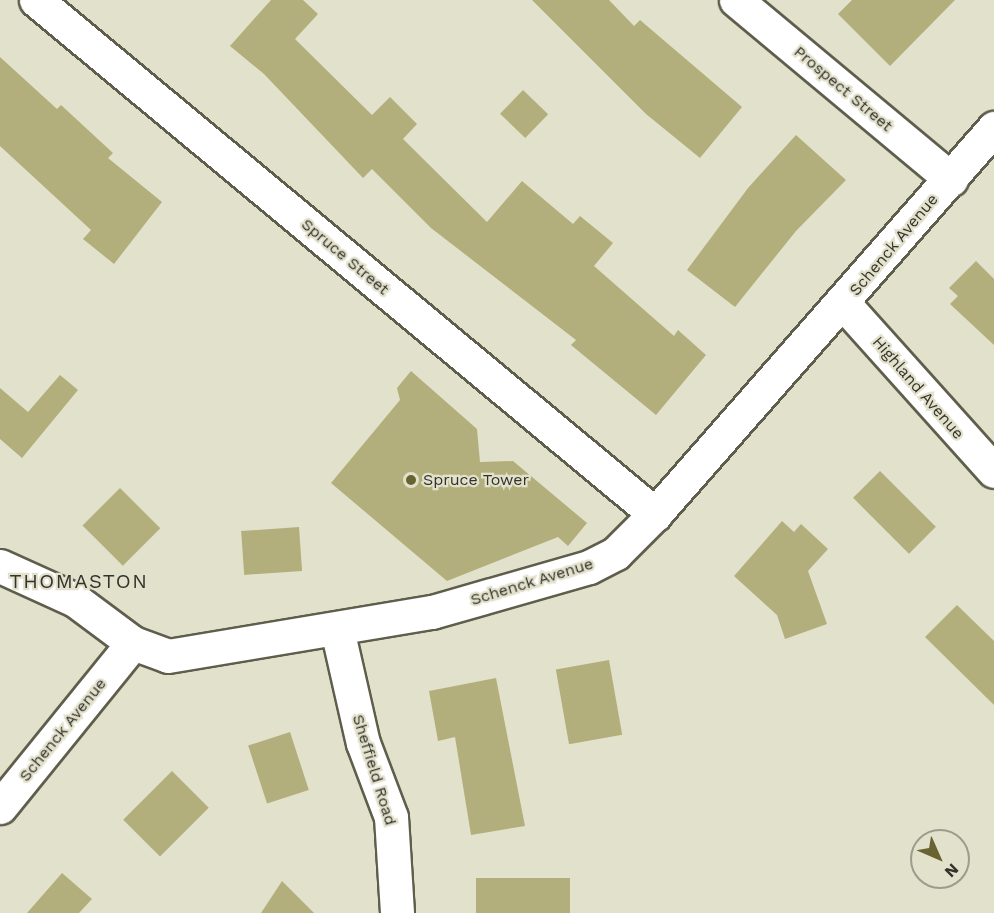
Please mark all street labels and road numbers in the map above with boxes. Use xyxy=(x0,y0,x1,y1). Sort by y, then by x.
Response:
street label: Prospect Street xyxy=(790,42,896,136)
street label: Schenck Avenue xyxy=(845,190,943,300)
street label: Spruce Street xyxy=(297,215,393,299)
street label: Highland Avenue xyxy=(868,333,968,443)
street label: Schenck Avenue xyxy=(468,554,596,610)
street label: Schenck Avenue xyxy=(15,674,111,786)
street label: Sheffield Road xyxy=(348,712,400,828)

